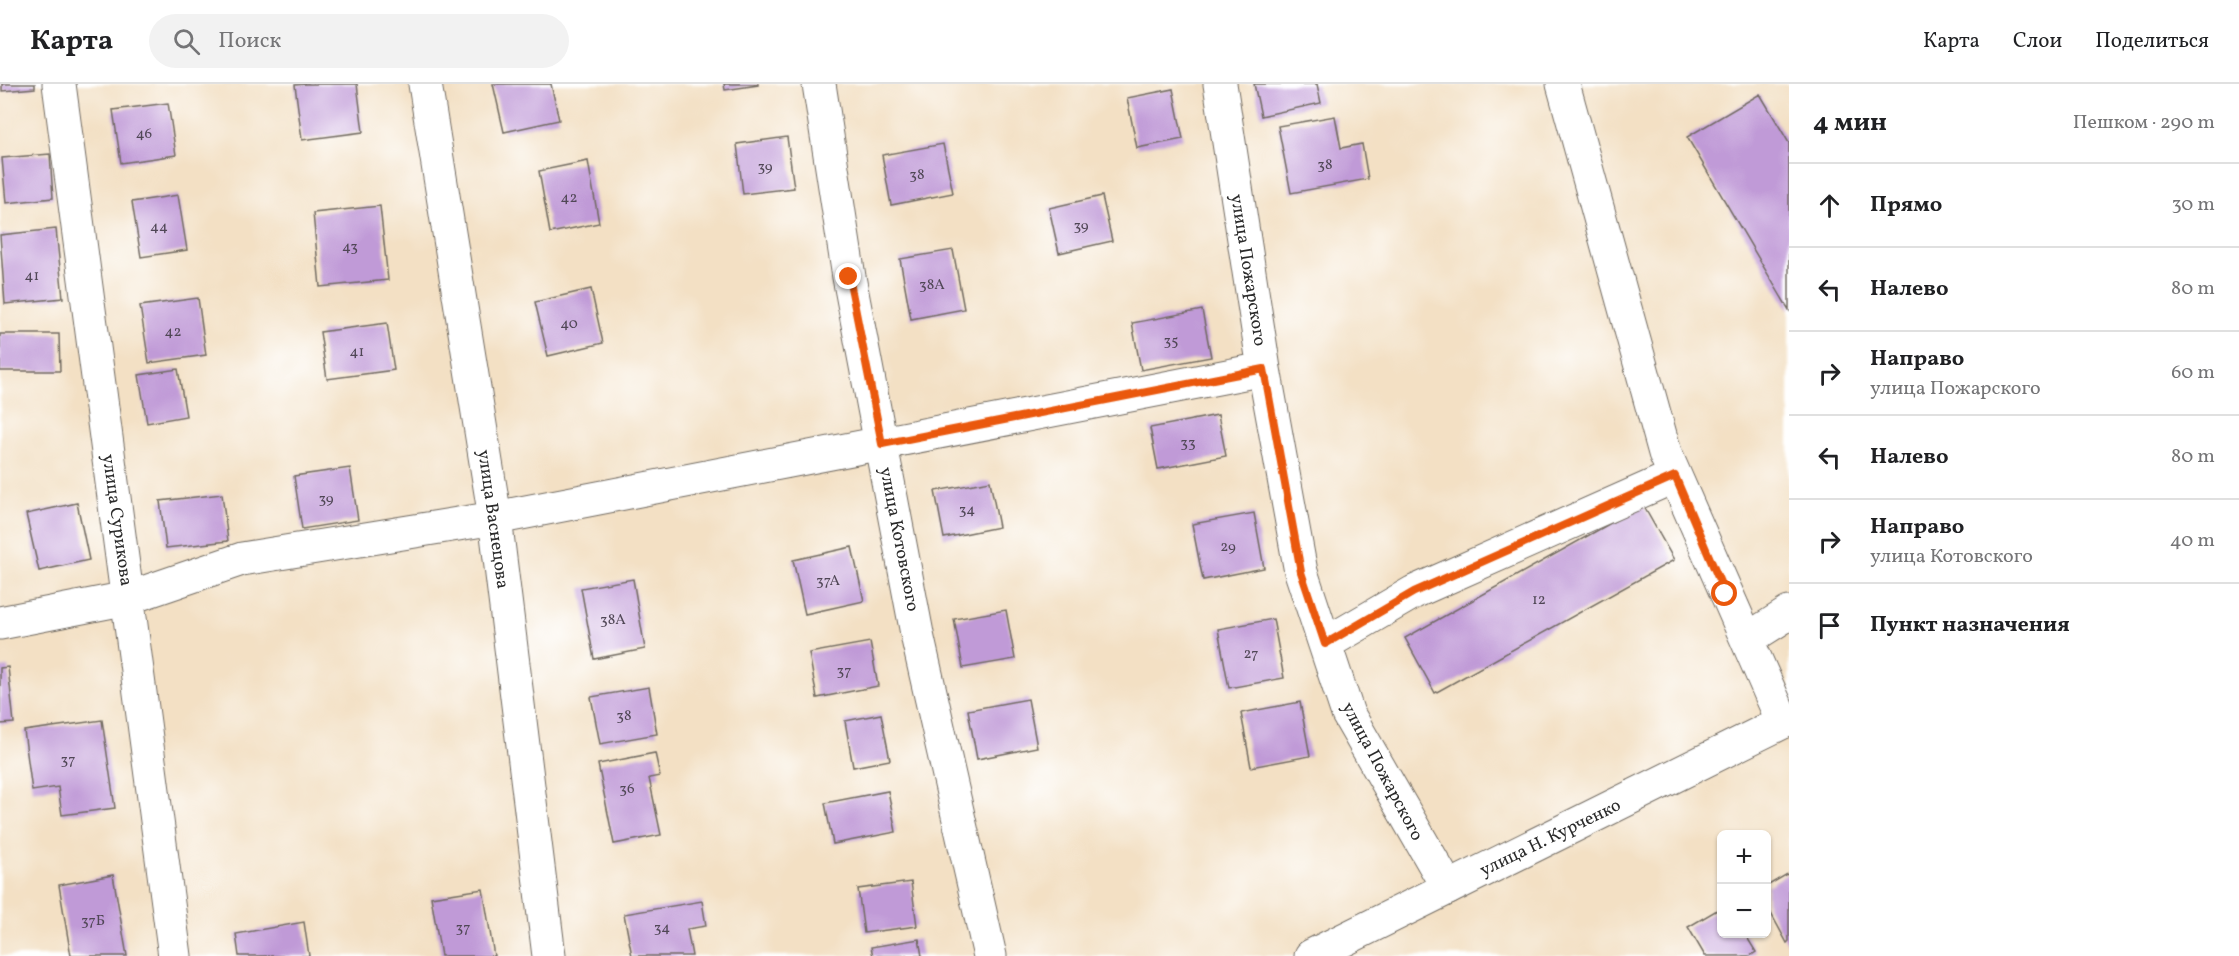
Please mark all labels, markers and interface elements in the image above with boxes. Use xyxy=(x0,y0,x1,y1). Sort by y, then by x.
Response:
search box xyxy=(149,14,569,68)
text: Карта xyxy=(30,22,113,61)
icon: search xyxy=(170,25,203,58)
text: Поиск xyxy=(218,26,281,57)
text: Карта xyxy=(1923,27,1980,56)
text: Слои xyxy=(2013,27,2062,56)
text: Поделиться xyxy=(2095,27,2209,56)
text: 4 мин xyxy=(1813,105,1887,141)
text: Пешком · 290 m xyxy=(2073,109,2215,137)
house number: 46 xyxy=(136,124,152,145)
house number: 38 xyxy=(1317,155,1333,176)
house number: 39 xyxy=(757,157,773,178)
house number: 38 xyxy=(909,165,925,186)
house number: 42 xyxy=(560,188,578,209)
icon: ahead xyxy=(1813,189,1846,222)
text: Прямо xyxy=(1870,190,1942,221)
text: 30 m xyxy=(2171,191,2215,219)
street label: улица Пожарского xyxy=(1223,192,1272,348)
house number: 39 xyxy=(1073,216,1089,237)
house number: 44 xyxy=(150,217,168,238)
house number: 43 xyxy=(342,237,358,258)
route end xyxy=(835,263,861,289)
house number: 41 xyxy=(25,266,39,287)
icon: left xyxy=(1813,273,1846,306)
text: Налево xyxy=(1870,274,1949,305)
house number: 38А xyxy=(919,275,945,296)
text: 80 m xyxy=(2171,275,2215,303)
house number: 40 xyxy=(560,314,578,335)
house number: 42 xyxy=(164,322,182,343)
house number: 35 xyxy=(1164,331,1178,352)
house number: 41 xyxy=(350,342,364,363)
text: Направо xyxy=(1870,344,1964,375)
icon: right xyxy=(1813,357,1846,390)
text: 60 m xyxy=(2171,359,2215,387)
text: улица Пожарского xyxy=(1870,375,2041,403)
house number: 33 xyxy=(1180,433,1196,454)
icon: left xyxy=(1813,441,1846,474)
text: Налево xyxy=(1870,442,1949,473)
text: 80 m xyxy=(2171,443,2215,471)
street label: улица Васнецова xyxy=(470,448,515,590)
street label: улица Сурикова xyxy=(95,453,138,588)
street label: улица Котовского xyxy=(872,465,925,614)
house number: 39 xyxy=(318,489,334,510)
house number: 34 xyxy=(959,500,975,521)
text: Направо xyxy=(1870,512,1964,543)
icon: right xyxy=(1813,525,1846,558)
text: 40 m xyxy=(2170,527,2215,555)
house number: 29 xyxy=(1220,537,1236,558)
text: улица Котовского xyxy=(1870,543,2033,571)
house number: 37А xyxy=(816,571,840,592)
route start xyxy=(1711,580,1737,606)
house number: 12 xyxy=(1532,590,1546,611)
icon: arrive xyxy=(1813,609,1846,642)
house number: 38А xyxy=(600,610,626,631)
text: Пункт назначения xyxy=(1870,610,2070,641)
house number: 27 xyxy=(1244,644,1258,665)
house number: 37 xyxy=(837,661,851,682)
street label: улица Пожарского xyxy=(1335,698,1429,845)
house number: 38 xyxy=(616,706,632,727)
house number: 37 xyxy=(61,750,75,771)
house number: 36 xyxy=(619,779,635,800)
street label: улица Н. Курченко xyxy=(1476,793,1625,883)
map controls xyxy=(1717,830,1771,938)
button: + xyxy=(1717,830,1771,884)
button: − xyxy=(1717,884,1771,938)
house number: 37Б xyxy=(81,911,105,932)
house number: 37 xyxy=(456,918,470,939)
house number: 34 xyxy=(654,918,670,939)

